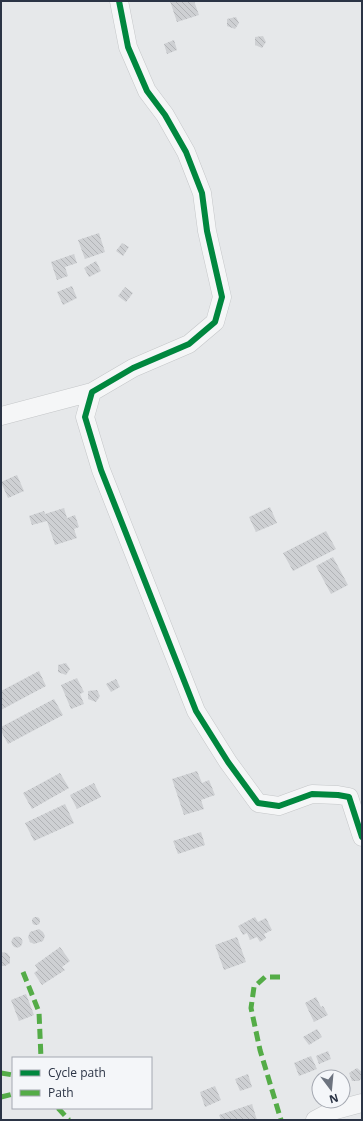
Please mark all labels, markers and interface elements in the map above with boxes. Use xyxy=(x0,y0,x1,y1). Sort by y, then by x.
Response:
legend xyxy=(12,1057,152,1109)
text: Cycle path xyxy=(48,1064,106,1081)
north arrow xyxy=(311,1069,351,1109)
text: Path xyxy=(48,1084,74,1101)
text: N xyxy=(328,1091,340,1108)

